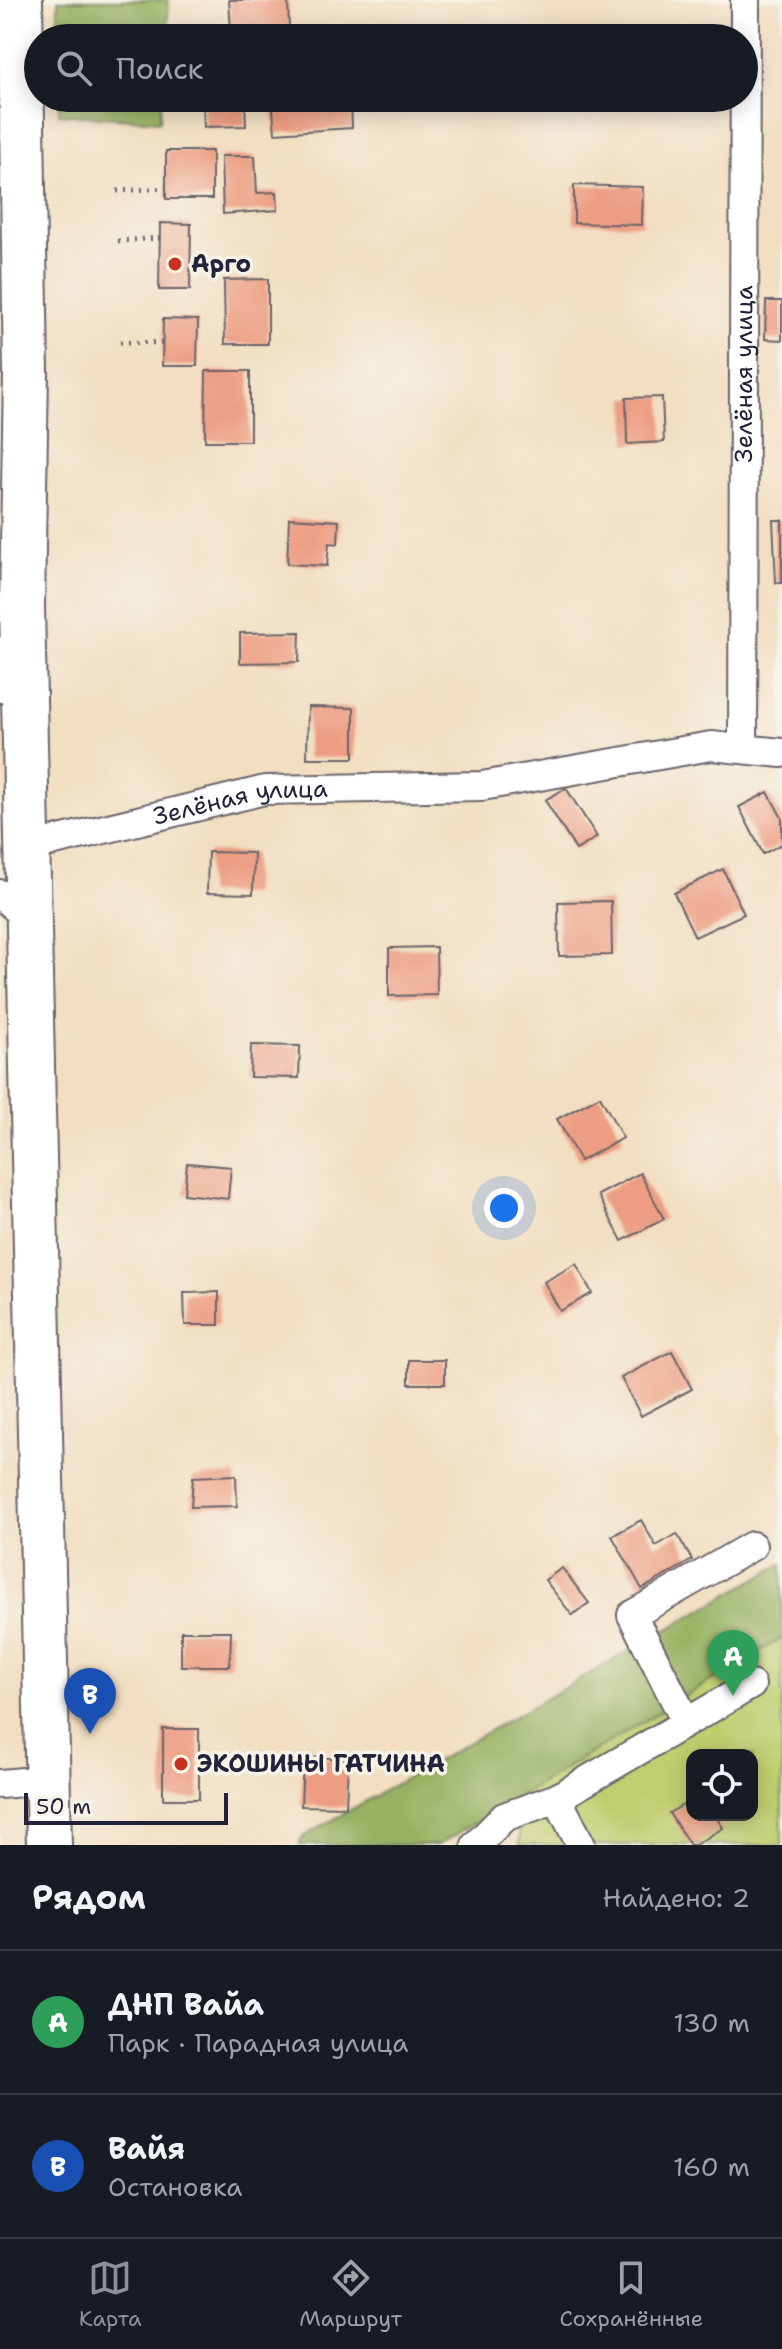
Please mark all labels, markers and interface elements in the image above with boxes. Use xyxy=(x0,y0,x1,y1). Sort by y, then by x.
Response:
search box xyxy=(24,24,758,112)
icon: search xyxy=(52,46,96,90)
text: Поиск xyxy=(116,48,204,89)
place label: Арго xyxy=(191,248,251,280)
marker: Арго xyxy=(166,255,184,273)
street label: Зелёная улица xyxy=(728,285,760,463)
street label: Зелёная улица xyxy=(150,773,328,833)
your location xyxy=(484,1188,524,1228)
pin: A xyxy=(707,1630,759,1696)
pin: B xyxy=(64,1668,116,1734)
place label: ЭКОШИНЫ ГАТЧИНА xyxy=(197,1748,445,1780)
map controls xyxy=(686,1749,758,1821)
button: locate xyxy=(686,1749,758,1821)
marker: ЭКОШИНЫ ГАТЧИНА xyxy=(172,1755,190,1773)
scale bar xyxy=(24,1789,228,1825)
text: 50 m xyxy=(36,1792,91,1821)
text: Рядом xyxy=(32,1874,146,1920)
text: Найдено: 2 xyxy=(603,1880,750,1915)
text: ДНП Вайа xyxy=(108,1984,264,2025)
text: A xyxy=(48,2005,68,2040)
text: 130 m xyxy=(673,2005,750,2040)
text: Парк · Парадная улица xyxy=(108,2025,409,2060)
text: Вайя xyxy=(108,2128,185,2169)
text: B xyxy=(50,2149,66,2184)
text: 160 m xyxy=(673,2149,750,2184)
text: Остановка xyxy=(108,2169,243,2204)
tab: Карта xyxy=(79,2256,142,2333)
tab: Маршрут xyxy=(299,2256,402,2333)
tab: Сохранённые xyxy=(560,2256,703,2333)

